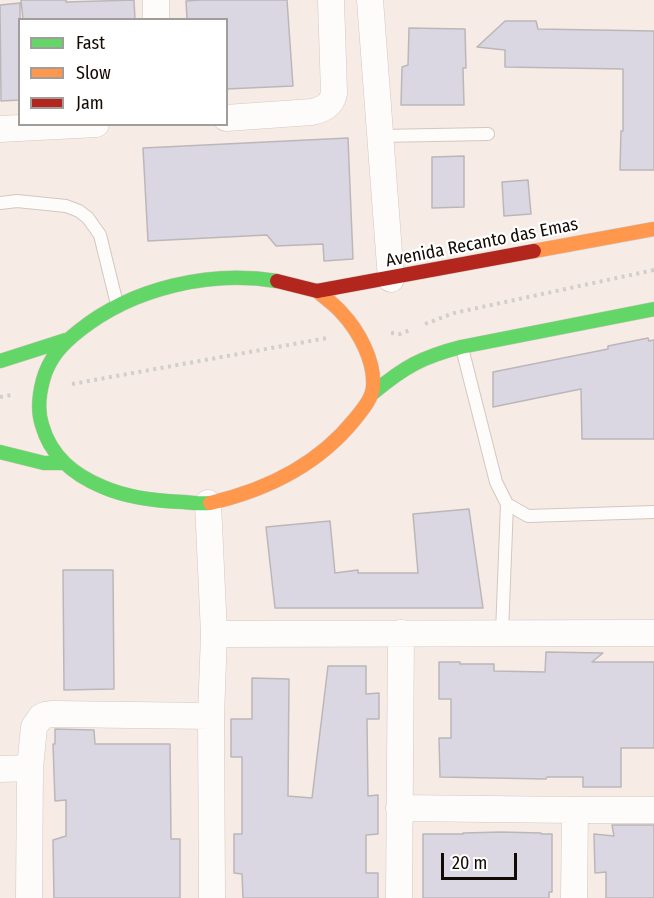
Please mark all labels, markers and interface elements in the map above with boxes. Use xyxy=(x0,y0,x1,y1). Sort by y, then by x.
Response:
legend xyxy=(18,18,228,126)
text: Fast xyxy=(76,32,105,54)
text: Slow xyxy=(76,62,111,84)
text: Jam xyxy=(76,92,104,114)
street label: Avenida Recanto das Emas xyxy=(384,214,580,272)
scale bar xyxy=(444,841,520,879)
text: 20 m xyxy=(452,852,487,874)

